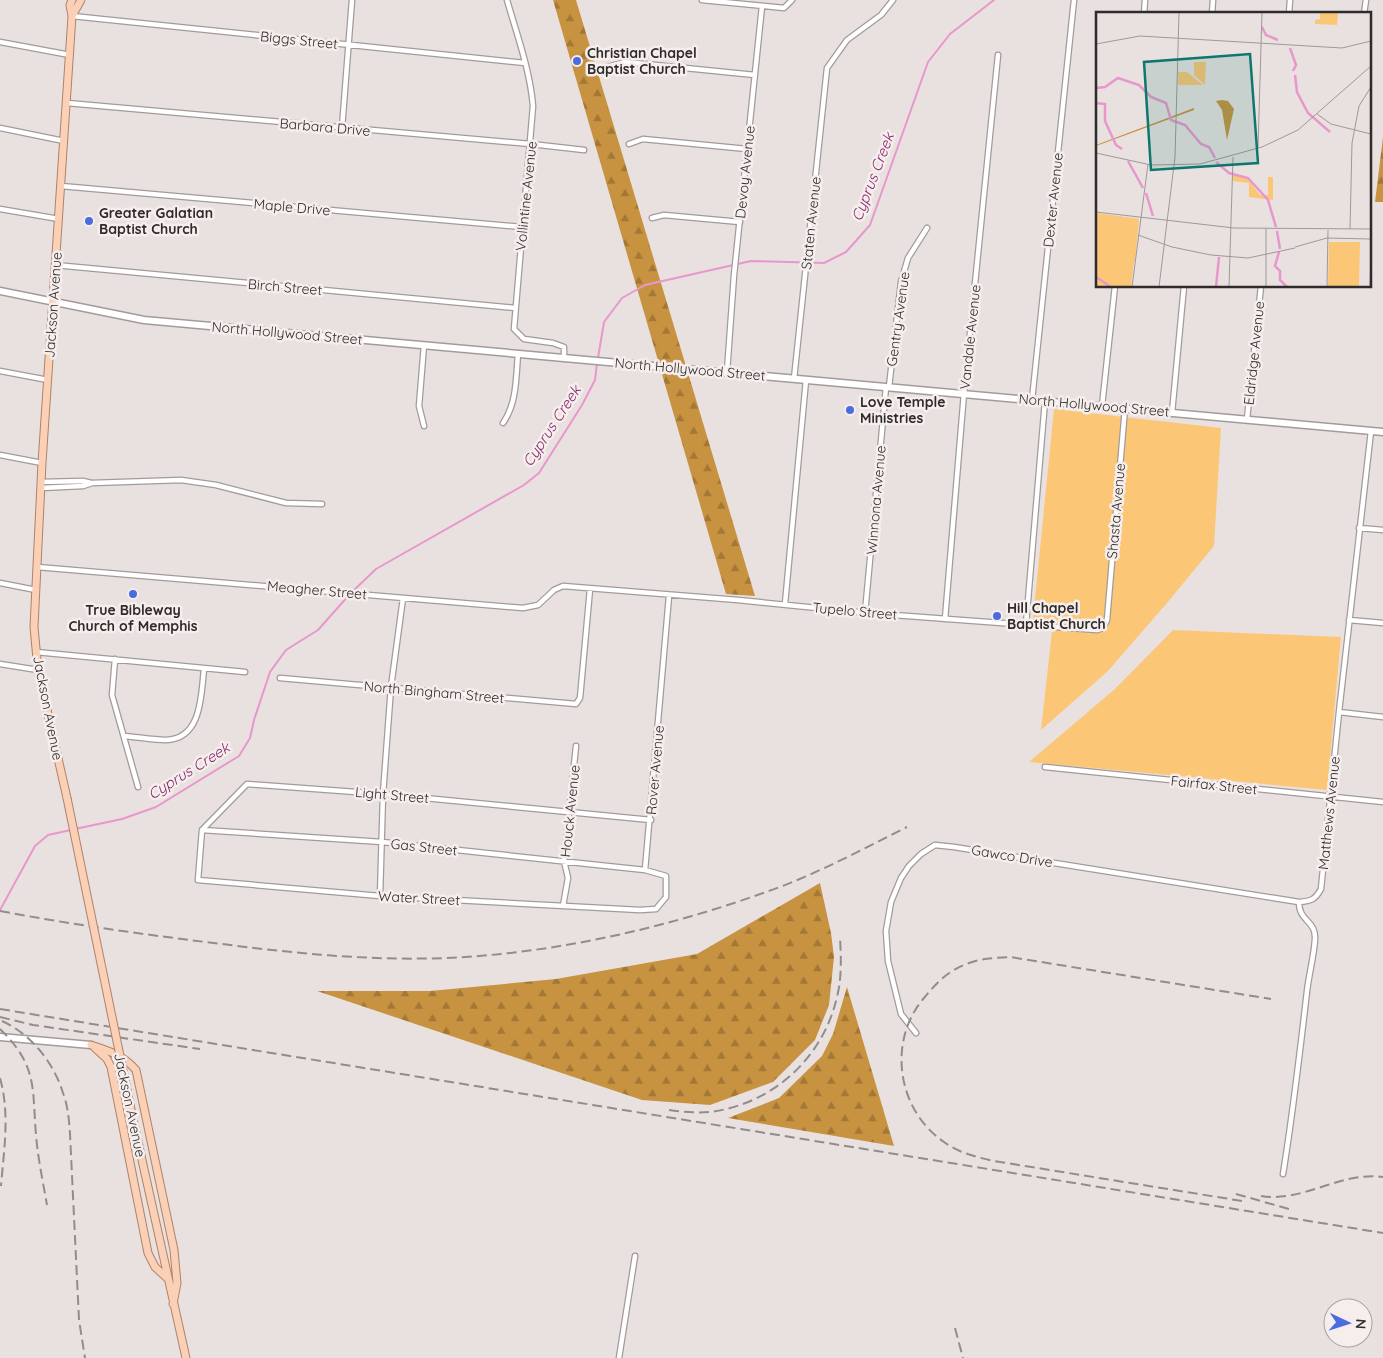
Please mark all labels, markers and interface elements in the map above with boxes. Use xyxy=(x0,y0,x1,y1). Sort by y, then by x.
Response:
inset map xyxy=(1096,12,1370,288)
street label: Biggs Street xyxy=(259,27,339,53)
place label: Christian Chapel Baptist Church xyxy=(587,44,697,78)
marker: Christian Chapel Baptist Church xyxy=(571,55,583,67)
street label: Barbara Drive xyxy=(279,114,371,140)
street label: Devoy Avenue xyxy=(731,124,759,219)
water label: Cyprus Creek xyxy=(847,128,899,224)
street label: Vollintine Avenue xyxy=(511,140,541,252)
street label: Dexter Avenue xyxy=(1039,152,1067,248)
street label: Staten Avenue xyxy=(797,175,825,270)
street label: Maple Drive xyxy=(253,195,331,219)
place label: Greater Galatian Baptist Church xyxy=(99,204,213,238)
marker: Greater Galatian Baptist Church xyxy=(83,215,95,227)
street label: Jackson Avenue xyxy=(40,251,66,358)
street label: Gentry Avenue xyxy=(882,270,914,368)
street label: Birch Street xyxy=(247,275,323,299)
street label: Vandale Avenue xyxy=(956,284,984,390)
street label: Eldridge Avenue xyxy=(1240,300,1268,406)
street label: North Hollywood Street xyxy=(211,317,363,349)
street label: North Hollywood Street xyxy=(614,353,766,385)
water label: Cyprus Creek xyxy=(518,380,586,470)
street label: North Hollywood Street xyxy=(1018,389,1170,421)
place label: Love Temple Ministries xyxy=(860,393,945,427)
marker: Love Temple Ministries xyxy=(844,404,856,416)
street label: Winnona Avenue xyxy=(862,445,890,555)
street label: Shasta Avenue xyxy=(1103,462,1129,560)
street label: Meagher Street xyxy=(266,577,368,603)
marker: True Bibleway Church of Memphis xyxy=(127,588,139,600)
street label: Tupelo Street xyxy=(812,598,898,624)
place label: Hill Chapel Baptist Church xyxy=(1007,599,1106,633)
place label: True Bibleway Church of Memphis xyxy=(69,601,198,635)
marker: Hill Chapel Baptist Church xyxy=(991,610,1003,622)
street label: Jackson Avenue xyxy=(29,654,67,762)
street label: North Bingham Street xyxy=(363,677,505,707)
street label: Rover Avenue xyxy=(642,724,668,816)
water label: Cyprus Creek xyxy=(144,737,235,803)
street label: Matthews Avenue xyxy=(1314,755,1344,871)
street label: Houck Avenue xyxy=(556,764,584,858)
street label: Fairfax Street xyxy=(1170,772,1258,799)
street label: Light Street xyxy=(354,783,430,807)
street label: Gas Street xyxy=(390,835,459,859)
street label: Gawco Drive xyxy=(970,841,1054,871)
street label: Water Street xyxy=(378,887,461,909)
street label: Jackson Avenue xyxy=(110,1051,150,1159)
north arrow xyxy=(1323,1298,1373,1348)
text: N xyxy=(1352,1318,1370,1330)

